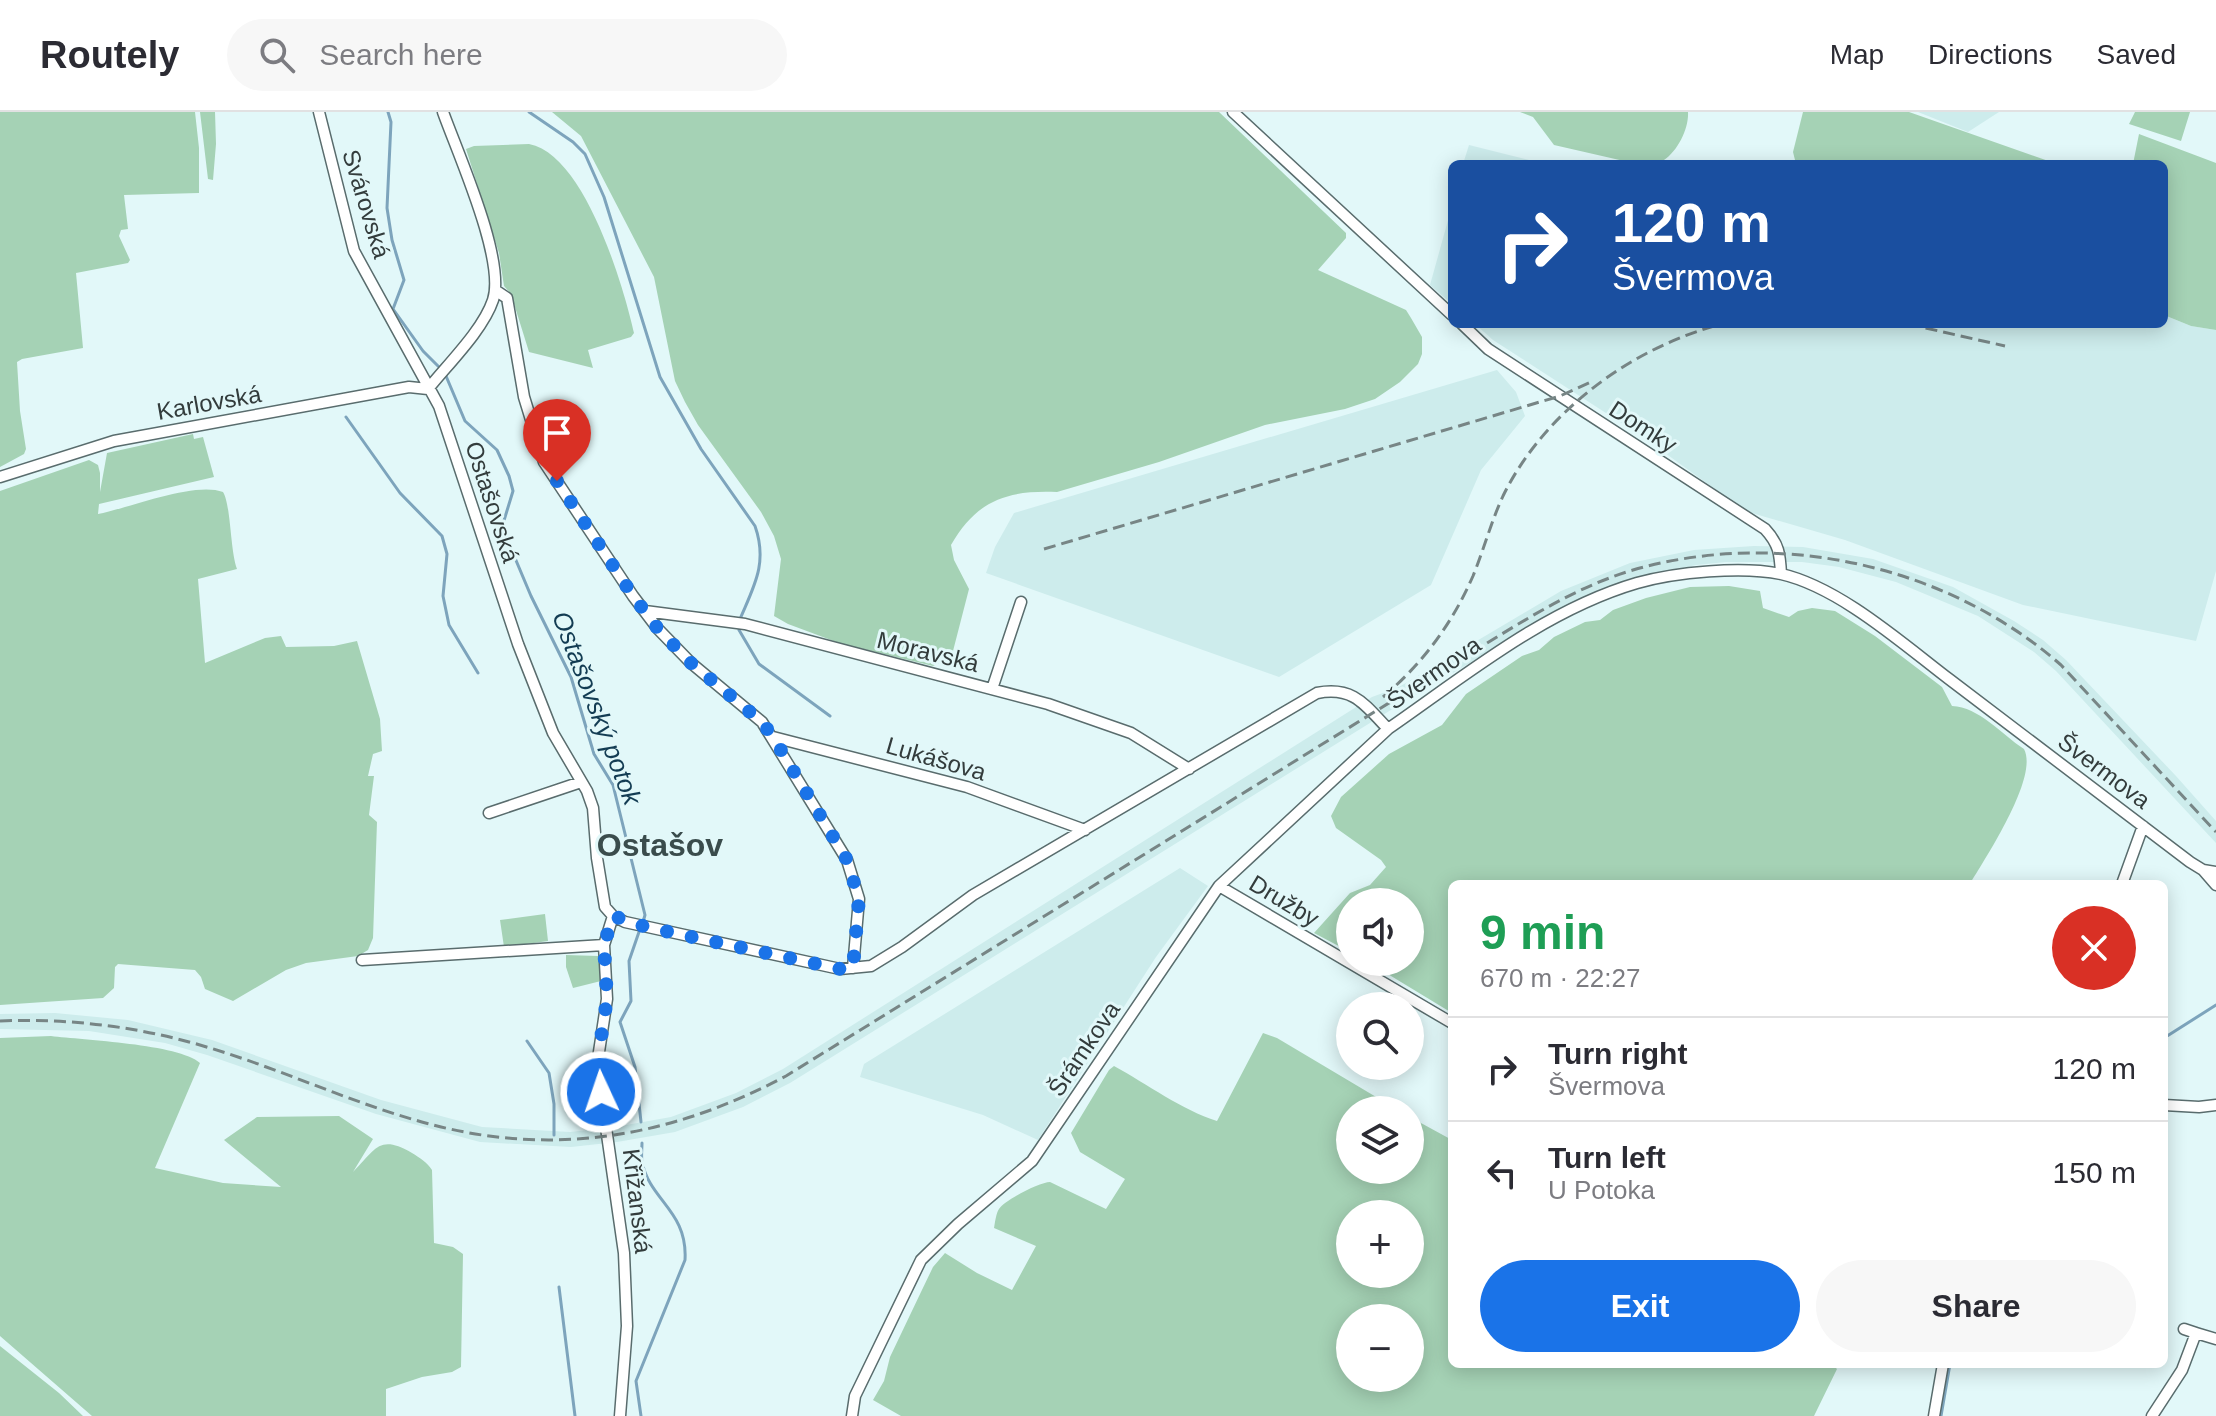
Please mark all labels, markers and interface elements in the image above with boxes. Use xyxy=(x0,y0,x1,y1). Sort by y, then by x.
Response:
search box xyxy=(227,19,787,91)
icon: search xyxy=(255,33,299,77)
text: Routely xyxy=(40,34,179,76)
text: Search here xyxy=(319,38,483,71)
text: Map xyxy=(1830,39,1884,70)
text: Directions xyxy=(1928,39,2053,70)
text: Saved xyxy=(2097,39,2176,70)
street label: Svárovská xyxy=(337,146,396,262)
text: 120 m xyxy=(1612,191,1771,254)
icon: right xyxy=(1480,192,1584,296)
text: Švermova xyxy=(1612,257,1774,298)
street label: Karlovská xyxy=(155,380,264,425)
street label: Domky xyxy=(1605,395,1682,458)
pin xyxy=(523,399,591,481)
icon: arrive xyxy=(535,411,579,455)
street label: Ostašovská xyxy=(460,438,525,566)
water label: Ostašovský potok xyxy=(546,607,648,811)
street label: Moravská xyxy=(874,626,982,677)
street label: Švermova xyxy=(1382,630,1486,715)
street label: Švermova xyxy=(2053,727,2156,814)
street label: Lukášova xyxy=(883,731,990,786)
district label: Ostašov xyxy=(597,827,723,863)
street label: Družby xyxy=(1245,869,1324,932)
map controls xyxy=(1336,888,1424,1392)
button: sound xyxy=(1336,888,1424,976)
text: 9 min xyxy=(1480,906,1605,959)
button: close xyxy=(2052,906,2136,990)
text: 670 m · 22:27 xyxy=(1480,963,1640,993)
button: search xyxy=(1336,992,1424,1080)
street label: Šrámkova xyxy=(1042,996,1125,1101)
text: Turn right xyxy=(1548,1037,1687,1070)
icon: right xyxy=(1480,1047,1524,1091)
position arrow xyxy=(559,1050,643,1134)
text: 120 m xyxy=(2053,1052,2136,1085)
text: Švermova xyxy=(1548,1071,1665,1101)
button: layers xyxy=(1336,1096,1424,1184)
text: Turn left xyxy=(1548,1141,1666,1174)
street label: Křižanská xyxy=(618,1147,657,1256)
icon: left xyxy=(1480,1151,1524,1195)
text: 150 m xyxy=(2053,1156,2136,1189)
text: U Potoka xyxy=(1548,1175,1655,1205)
button: + xyxy=(1336,1200,1424,1288)
button: Exit xyxy=(1480,1260,1800,1352)
button: Share xyxy=(1816,1260,2136,1352)
button: − xyxy=(1336,1304,1424,1392)

